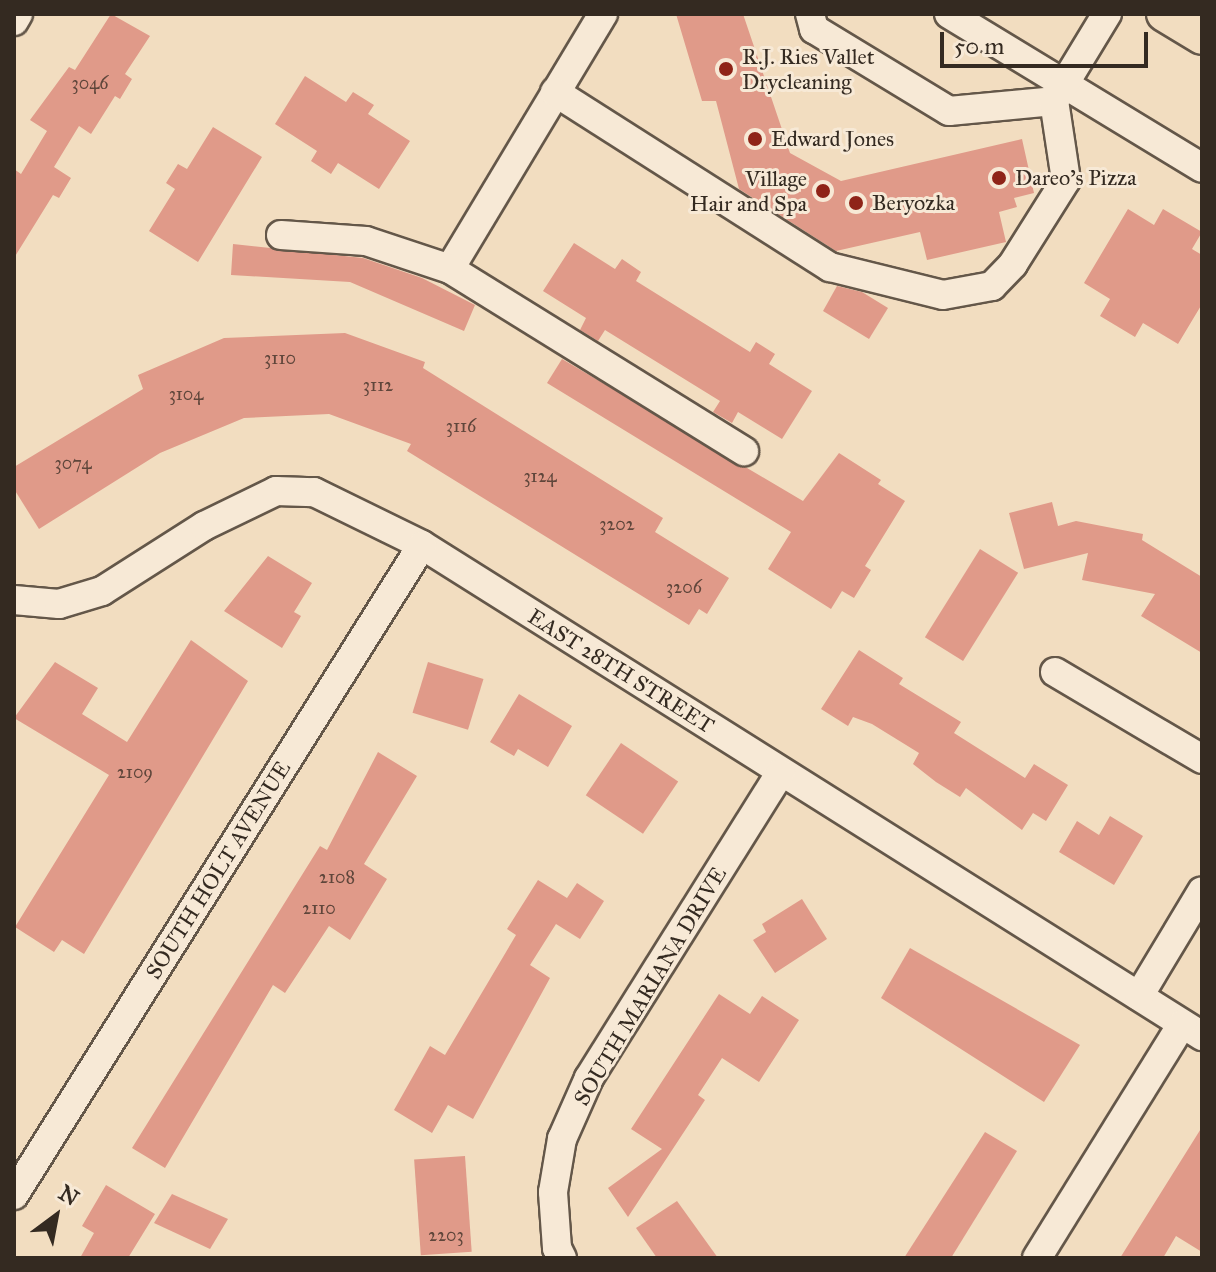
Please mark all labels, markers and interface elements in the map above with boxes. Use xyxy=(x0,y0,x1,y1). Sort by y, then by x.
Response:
scale bar xyxy=(944,16,1152,66)
text: 50 m xyxy=(954,31,1004,61)
place label: R.J. Ries Vallet Drycleaning xyxy=(742,43,875,94)
marker: R.J. Ries Vallet Drycleaning xyxy=(717,60,735,78)
house number: 3046 xyxy=(72,72,108,94)
place label: Edward Jones xyxy=(771,126,894,152)
marker: Edward Jones xyxy=(746,130,764,148)
place label: Village Hair and Spa xyxy=(690,165,807,216)
place label: Dareo's Pizza xyxy=(1015,165,1137,191)
marker: Dareo's Pizza xyxy=(990,169,1008,187)
marker: Village Hair and Spa xyxy=(814,182,832,200)
place label: Beryozka xyxy=(872,190,955,216)
marker: Beryozka xyxy=(847,194,865,212)
house number: 3110 xyxy=(264,347,296,369)
house number: 3112 xyxy=(363,374,393,396)
house number: 3104 xyxy=(169,383,203,405)
house number: 3116 xyxy=(446,415,476,437)
house number: 3074 xyxy=(55,452,91,474)
house number: 3124 xyxy=(523,465,557,487)
house number: 3202 xyxy=(599,513,635,535)
house number: 3206 xyxy=(666,576,702,598)
street label: EAST 28TH STREET xyxy=(523,603,719,739)
street label: SOUTH HOLT AVENUE xyxy=(140,756,296,984)
house number: 2109 xyxy=(117,761,153,783)
street label: SOUTH MARIANA DRIVE xyxy=(568,862,732,1110)
house number: 2108 xyxy=(319,866,355,888)
house number: 2110 xyxy=(302,897,336,919)
north arrow xyxy=(16,1176,96,1256)
text: N xyxy=(54,1179,84,1212)
house number: 2203 xyxy=(428,1224,464,1246)

